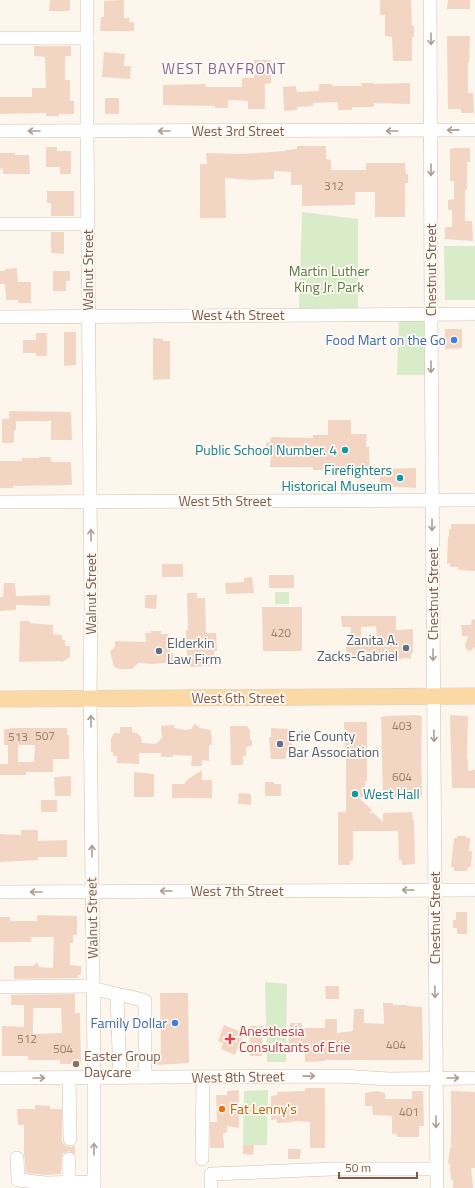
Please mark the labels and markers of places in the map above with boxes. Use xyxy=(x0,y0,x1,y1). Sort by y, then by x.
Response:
place label: Food Mart on the Go xyxy=(325,329,446,350)
marker: Food Mart on the Go xyxy=(449,335,459,345)
place label: Public School Number. 4 xyxy=(195,439,337,460)
marker: Public School Number. 4 xyxy=(340,445,350,455)
place label: Firefighters Historical Museum xyxy=(281,459,392,496)
marker: Firefighters Historical Museum xyxy=(395,473,405,483)
place label: Zanita A. Zacks-Gabriel xyxy=(317,629,398,666)
place label: Elderkin Law Firm xyxy=(167,632,221,669)
marker: Zanita A. Zacks-Gabriel xyxy=(401,643,411,653)
marker: Elderkin Law Firm xyxy=(154,646,164,656)
place label: Erie County Bar Association xyxy=(288,725,379,762)
marker: Erie County Bar Association xyxy=(275,739,285,749)
place label: West Hall xyxy=(363,783,420,804)
marker: West Hall xyxy=(350,789,360,799)
place label: Family Dollar xyxy=(90,1012,167,1033)
marker: Family Dollar xyxy=(170,1018,180,1028)
place label: Anesthesia Consultants of Erie xyxy=(239,1020,350,1057)
marker: Anesthesia Consultants of Erie xyxy=(224,1033,236,1045)
place label: Easter Group Daycare xyxy=(84,1045,161,1082)
marker: Easter Group Daycare xyxy=(71,1059,81,1069)
place label: Fat Lenny's xyxy=(230,1098,297,1119)
marker: Fat Lenny's xyxy=(217,1104,227,1114)

